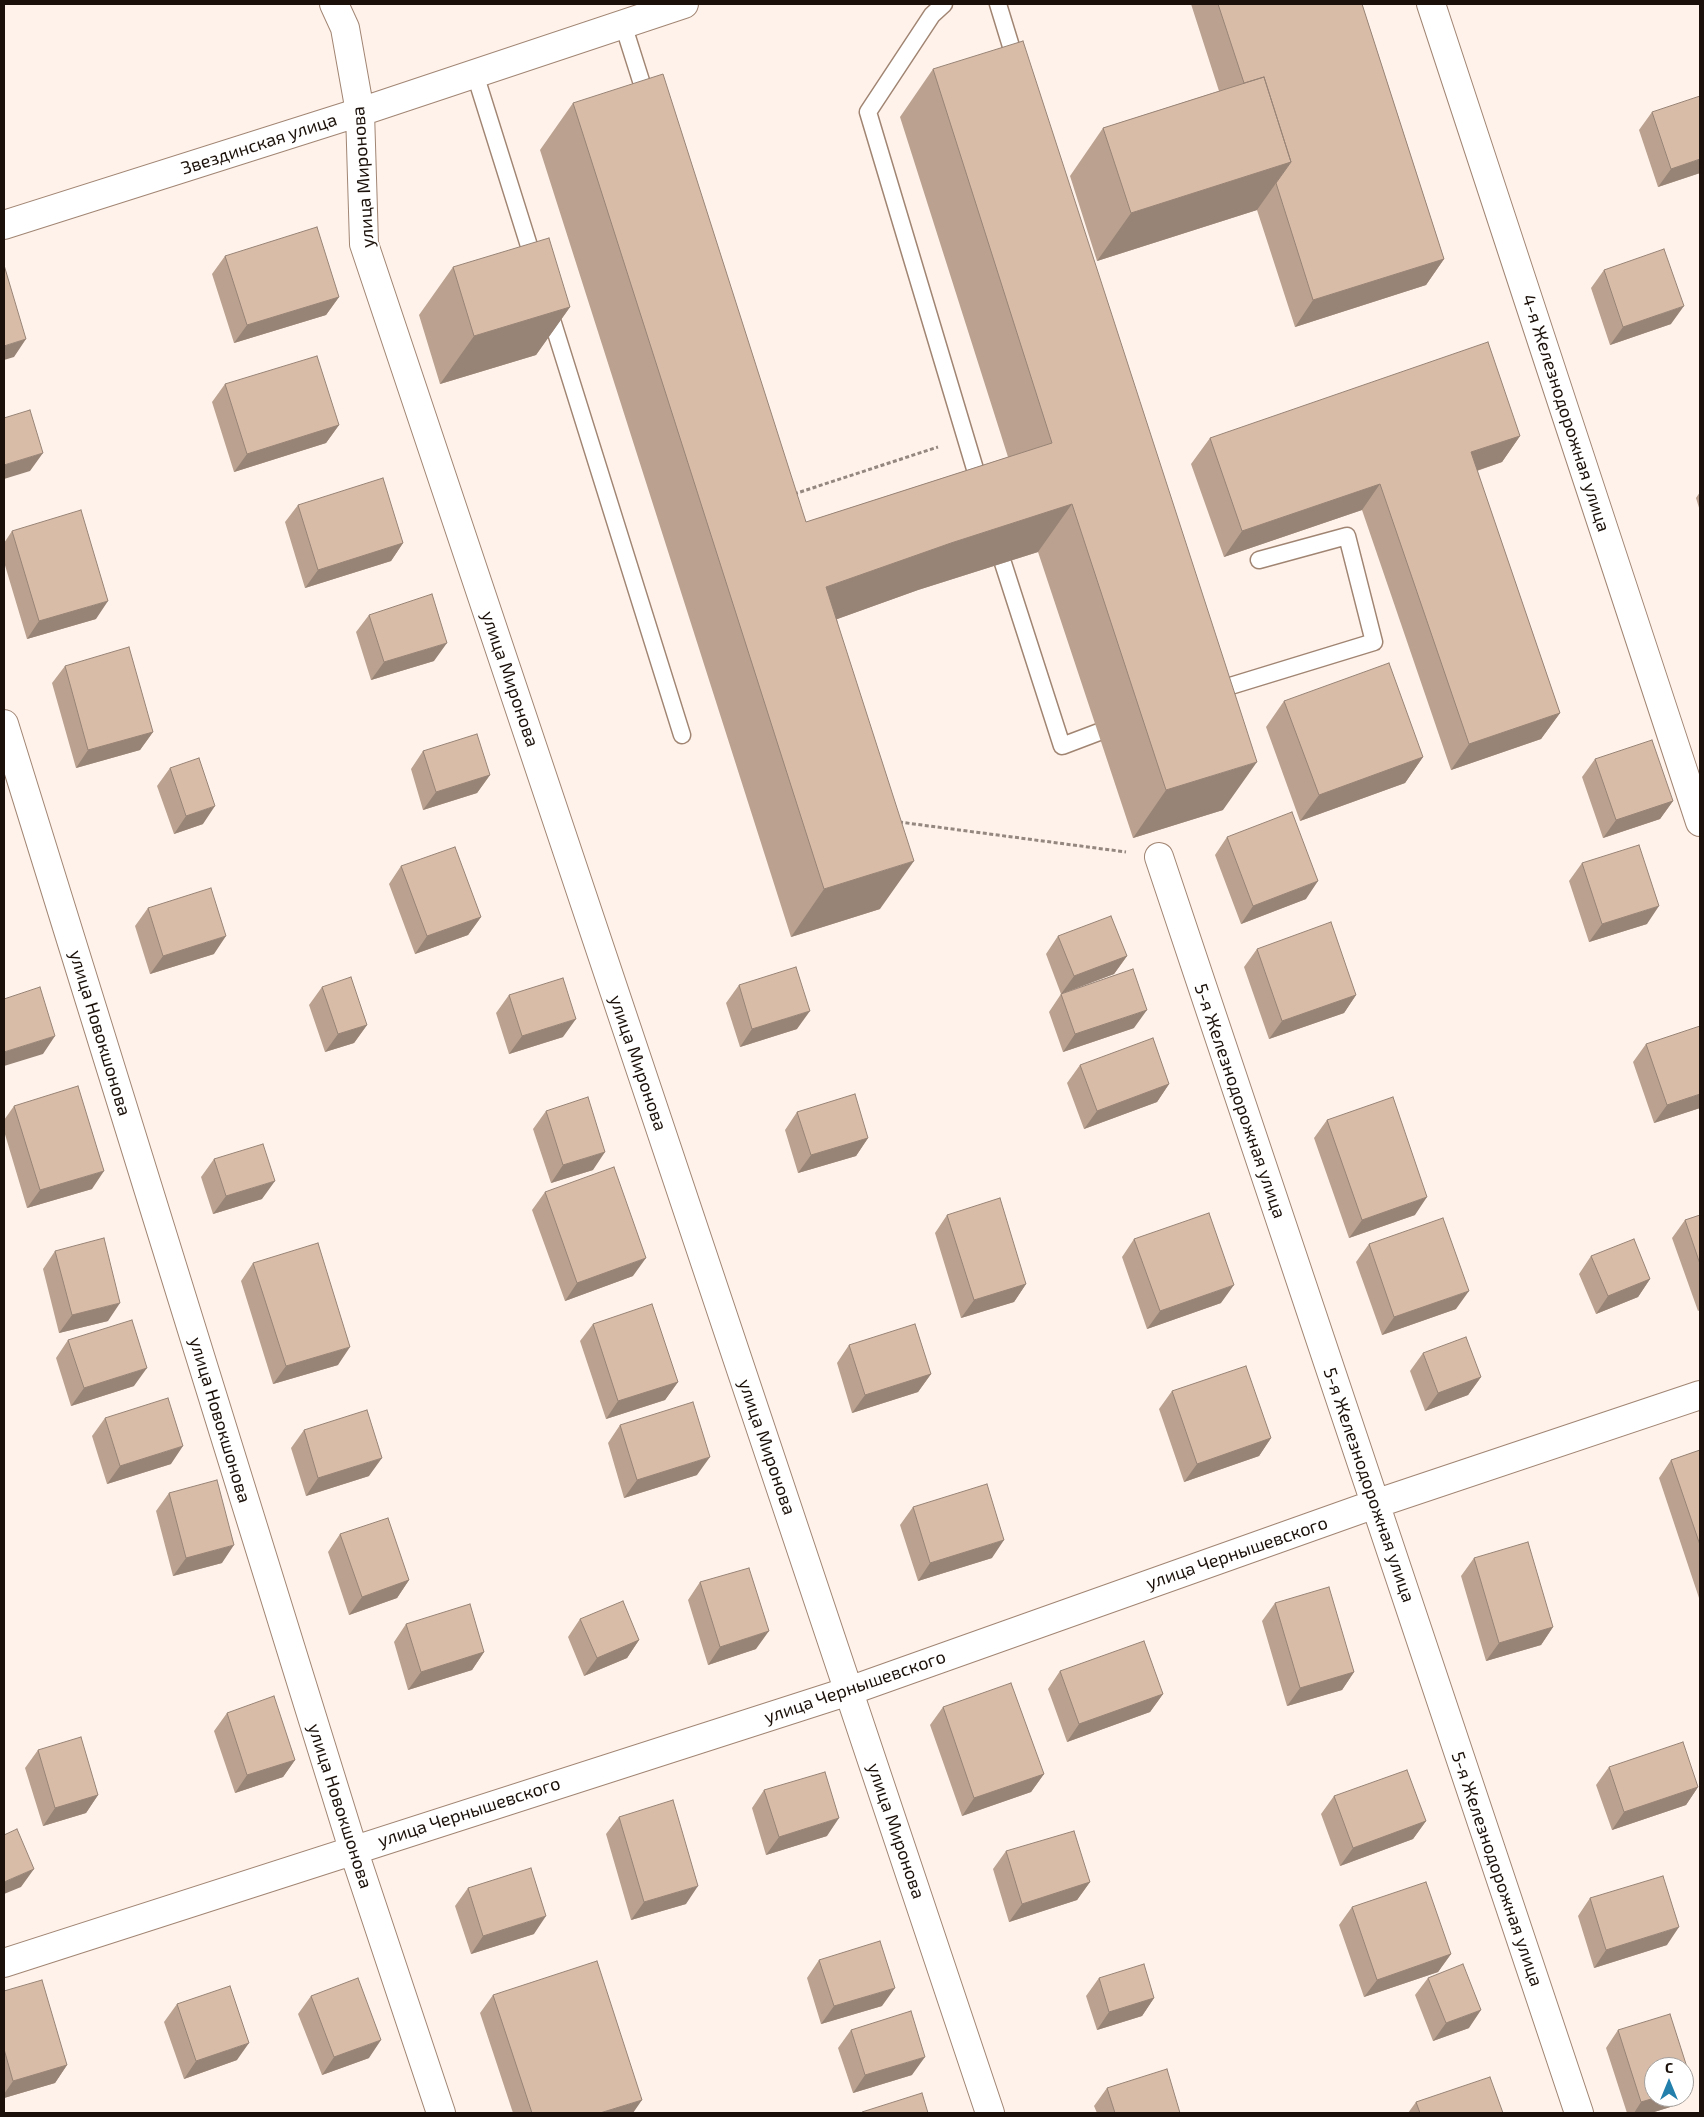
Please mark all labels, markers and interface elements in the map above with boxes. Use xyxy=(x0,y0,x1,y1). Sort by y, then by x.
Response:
street label: улица Миронова xyxy=(347,105,379,249)
street label: Звездинская улица xyxy=(178,109,340,179)
street label: 4-я Железнодорожная улица xyxy=(1517,292,1615,534)
street label: улица Миронова xyxy=(477,608,543,750)
street label: улица Новокшонова xyxy=(65,948,135,1118)
street label: 5-я Железнодорожная улица xyxy=(1190,981,1290,1221)
street label: улица Миронова xyxy=(605,992,671,1134)
street label: улица Новокшонова xyxy=(185,1335,255,1505)
street label: 5-я Железнодорожная улица xyxy=(1319,1365,1419,1605)
street label: улица Миронова xyxy=(734,1376,800,1518)
street label: улица Чернышевского xyxy=(1143,1512,1331,1594)
street label: улица Чернышевского xyxy=(761,1646,949,1728)
street label: улица Новокшонова xyxy=(303,1721,377,1891)
street label: 5-я Железнодорожная улица xyxy=(1447,1749,1547,1989)
street label: улица Миронова xyxy=(863,1760,929,1902)
street label: улица Чернышевского xyxy=(375,1772,563,1852)
north arrow xyxy=(1644,2057,1694,2107)
text: С xyxy=(1665,2059,1673,2076)

